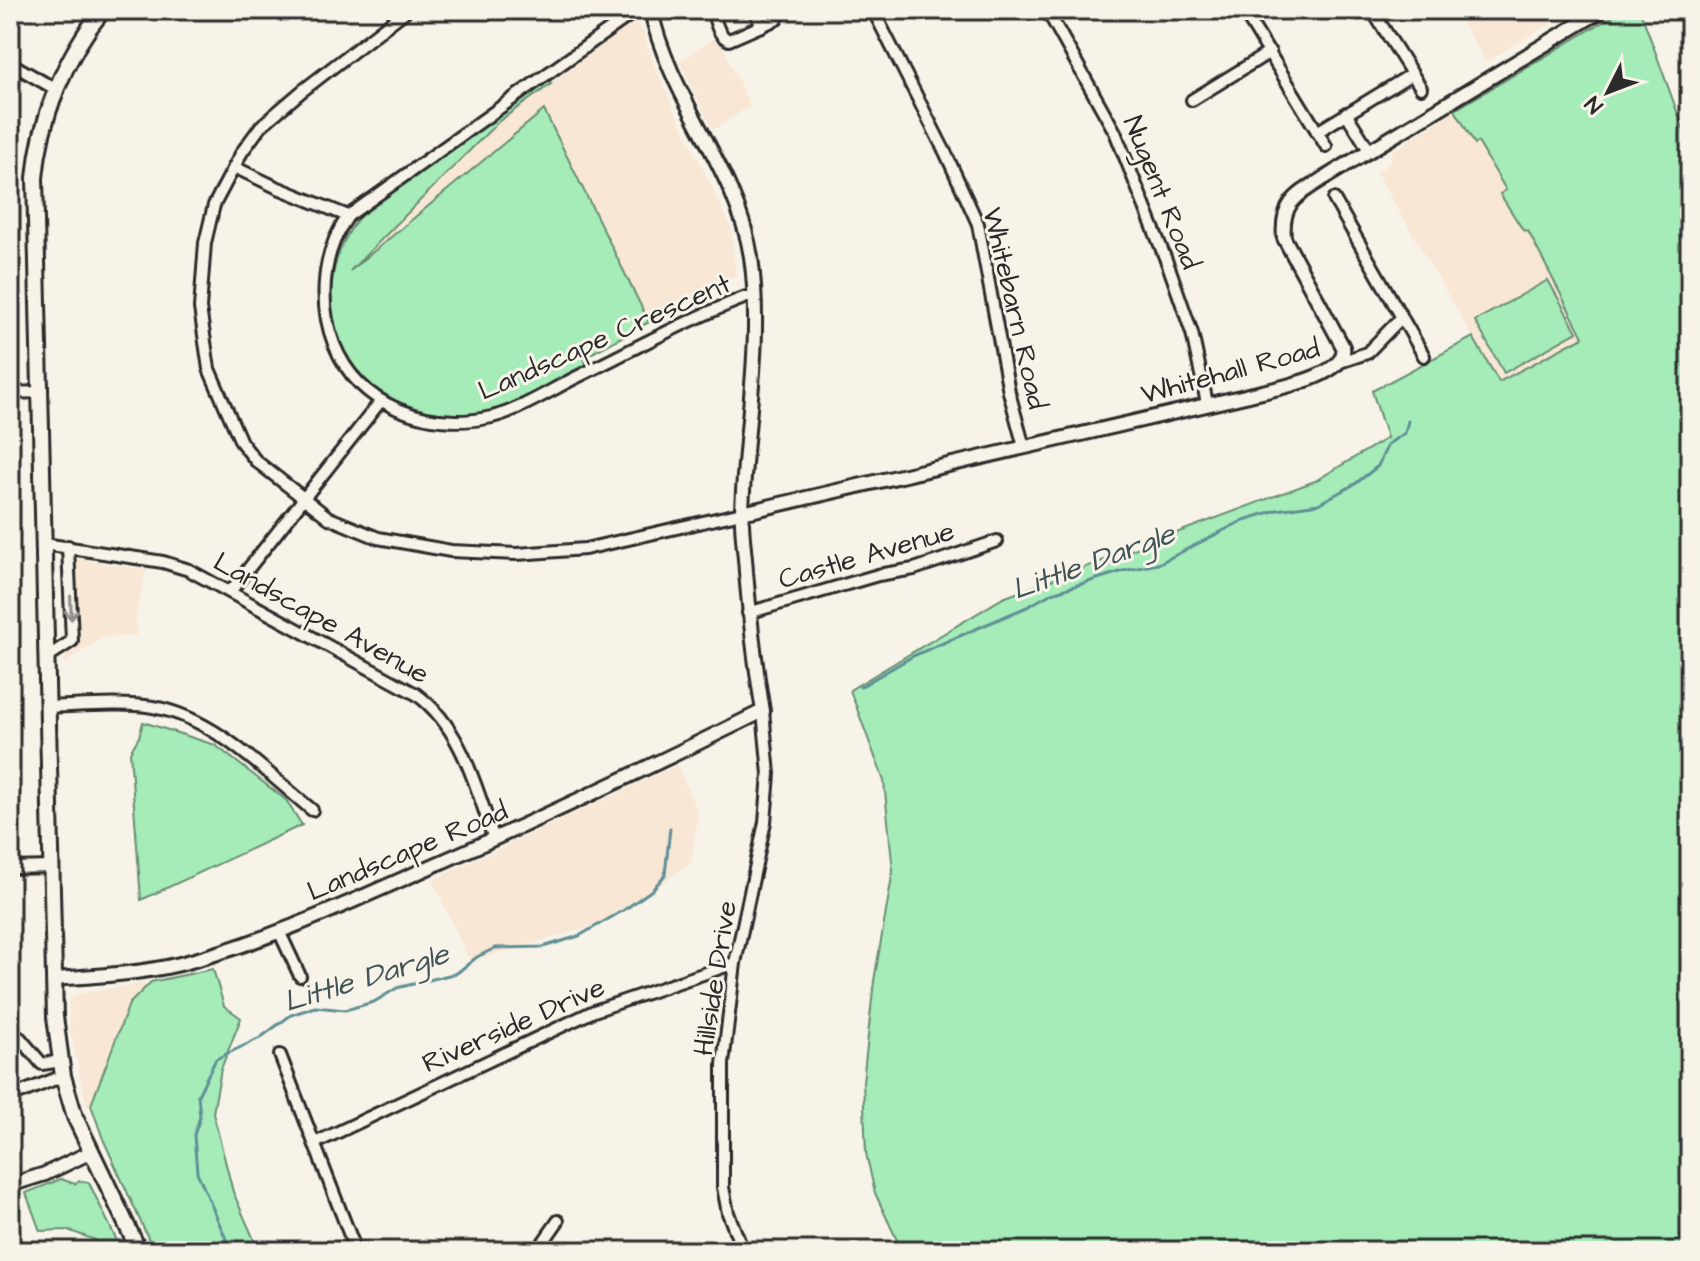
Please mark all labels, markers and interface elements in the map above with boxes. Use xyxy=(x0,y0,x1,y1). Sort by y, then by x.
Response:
north arrow xyxy=(1568,52,1648,132)
text: N xyxy=(1578,89,1610,120)
street label: Nugent Road xyxy=(1112,110,1210,275)
street label: Whitebarn Road xyxy=(972,204,1057,413)
street label: Landscape Crescent xyxy=(472,264,738,411)
street label: Whitehall Road xyxy=(1137,329,1324,414)
street label: Castle Avenue xyxy=(774,512,959,599)
water label: Little Dargle xyxy=(1006,512,1183,612)
street label: Landscape Avenue xyxy=(206,543,436,694)
one-way arrow xyxy=(63,594,78,621)
street label: Landscape Road xyxy=(301,792,514,911)
street label: Hillside Drive xyxy=(684,898,747,1059)
water label: Little Dargle xyxy=(279,932,456,1024)
street label: Riverside Drive xyxy=(416,968,611,1083)

